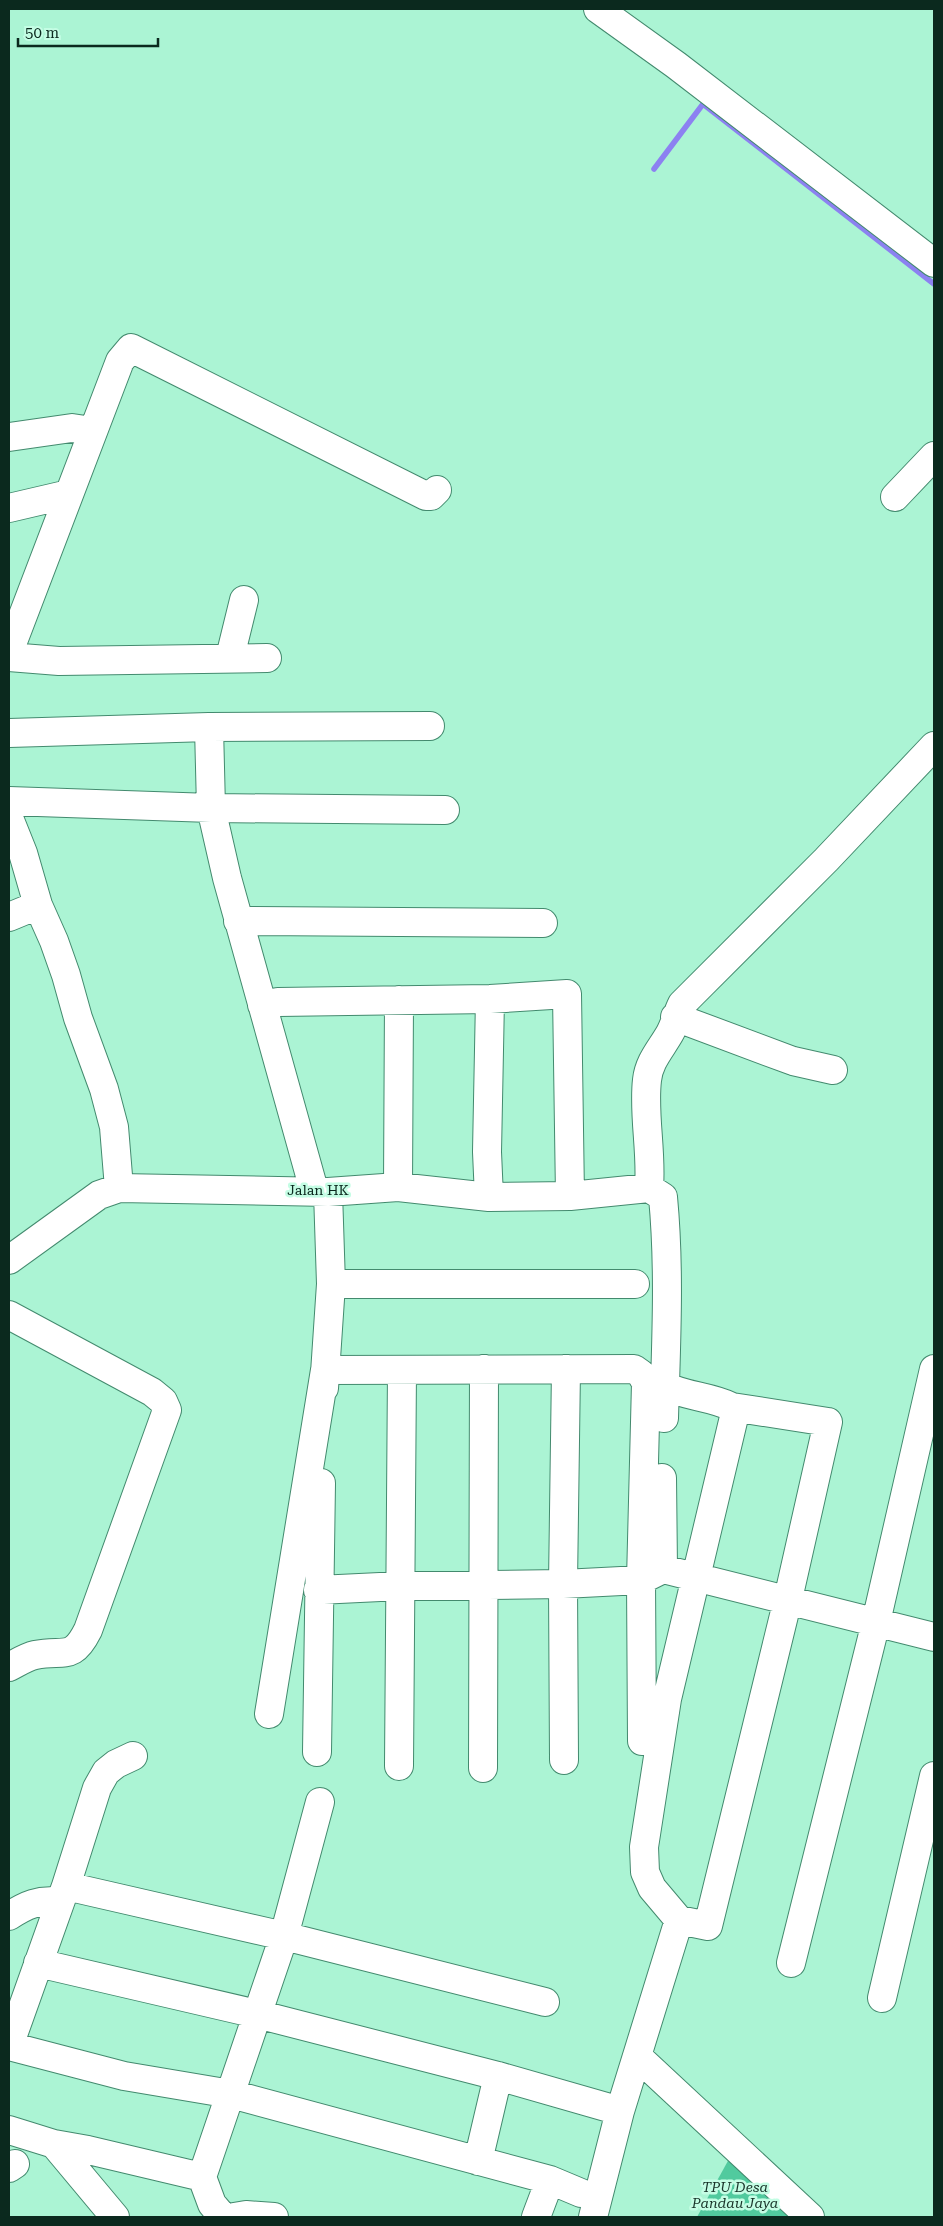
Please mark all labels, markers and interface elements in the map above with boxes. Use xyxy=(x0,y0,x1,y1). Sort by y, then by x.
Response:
scale bar xyxy=(18,15,158,47)
text: 50 m xyxy=(25,24,60,42)
street label: Jalan HK xyxy=(287,1182,349,1198)
park label: TPU Desa Pandau Jaya xyxy=(691,2179,778,2211)

